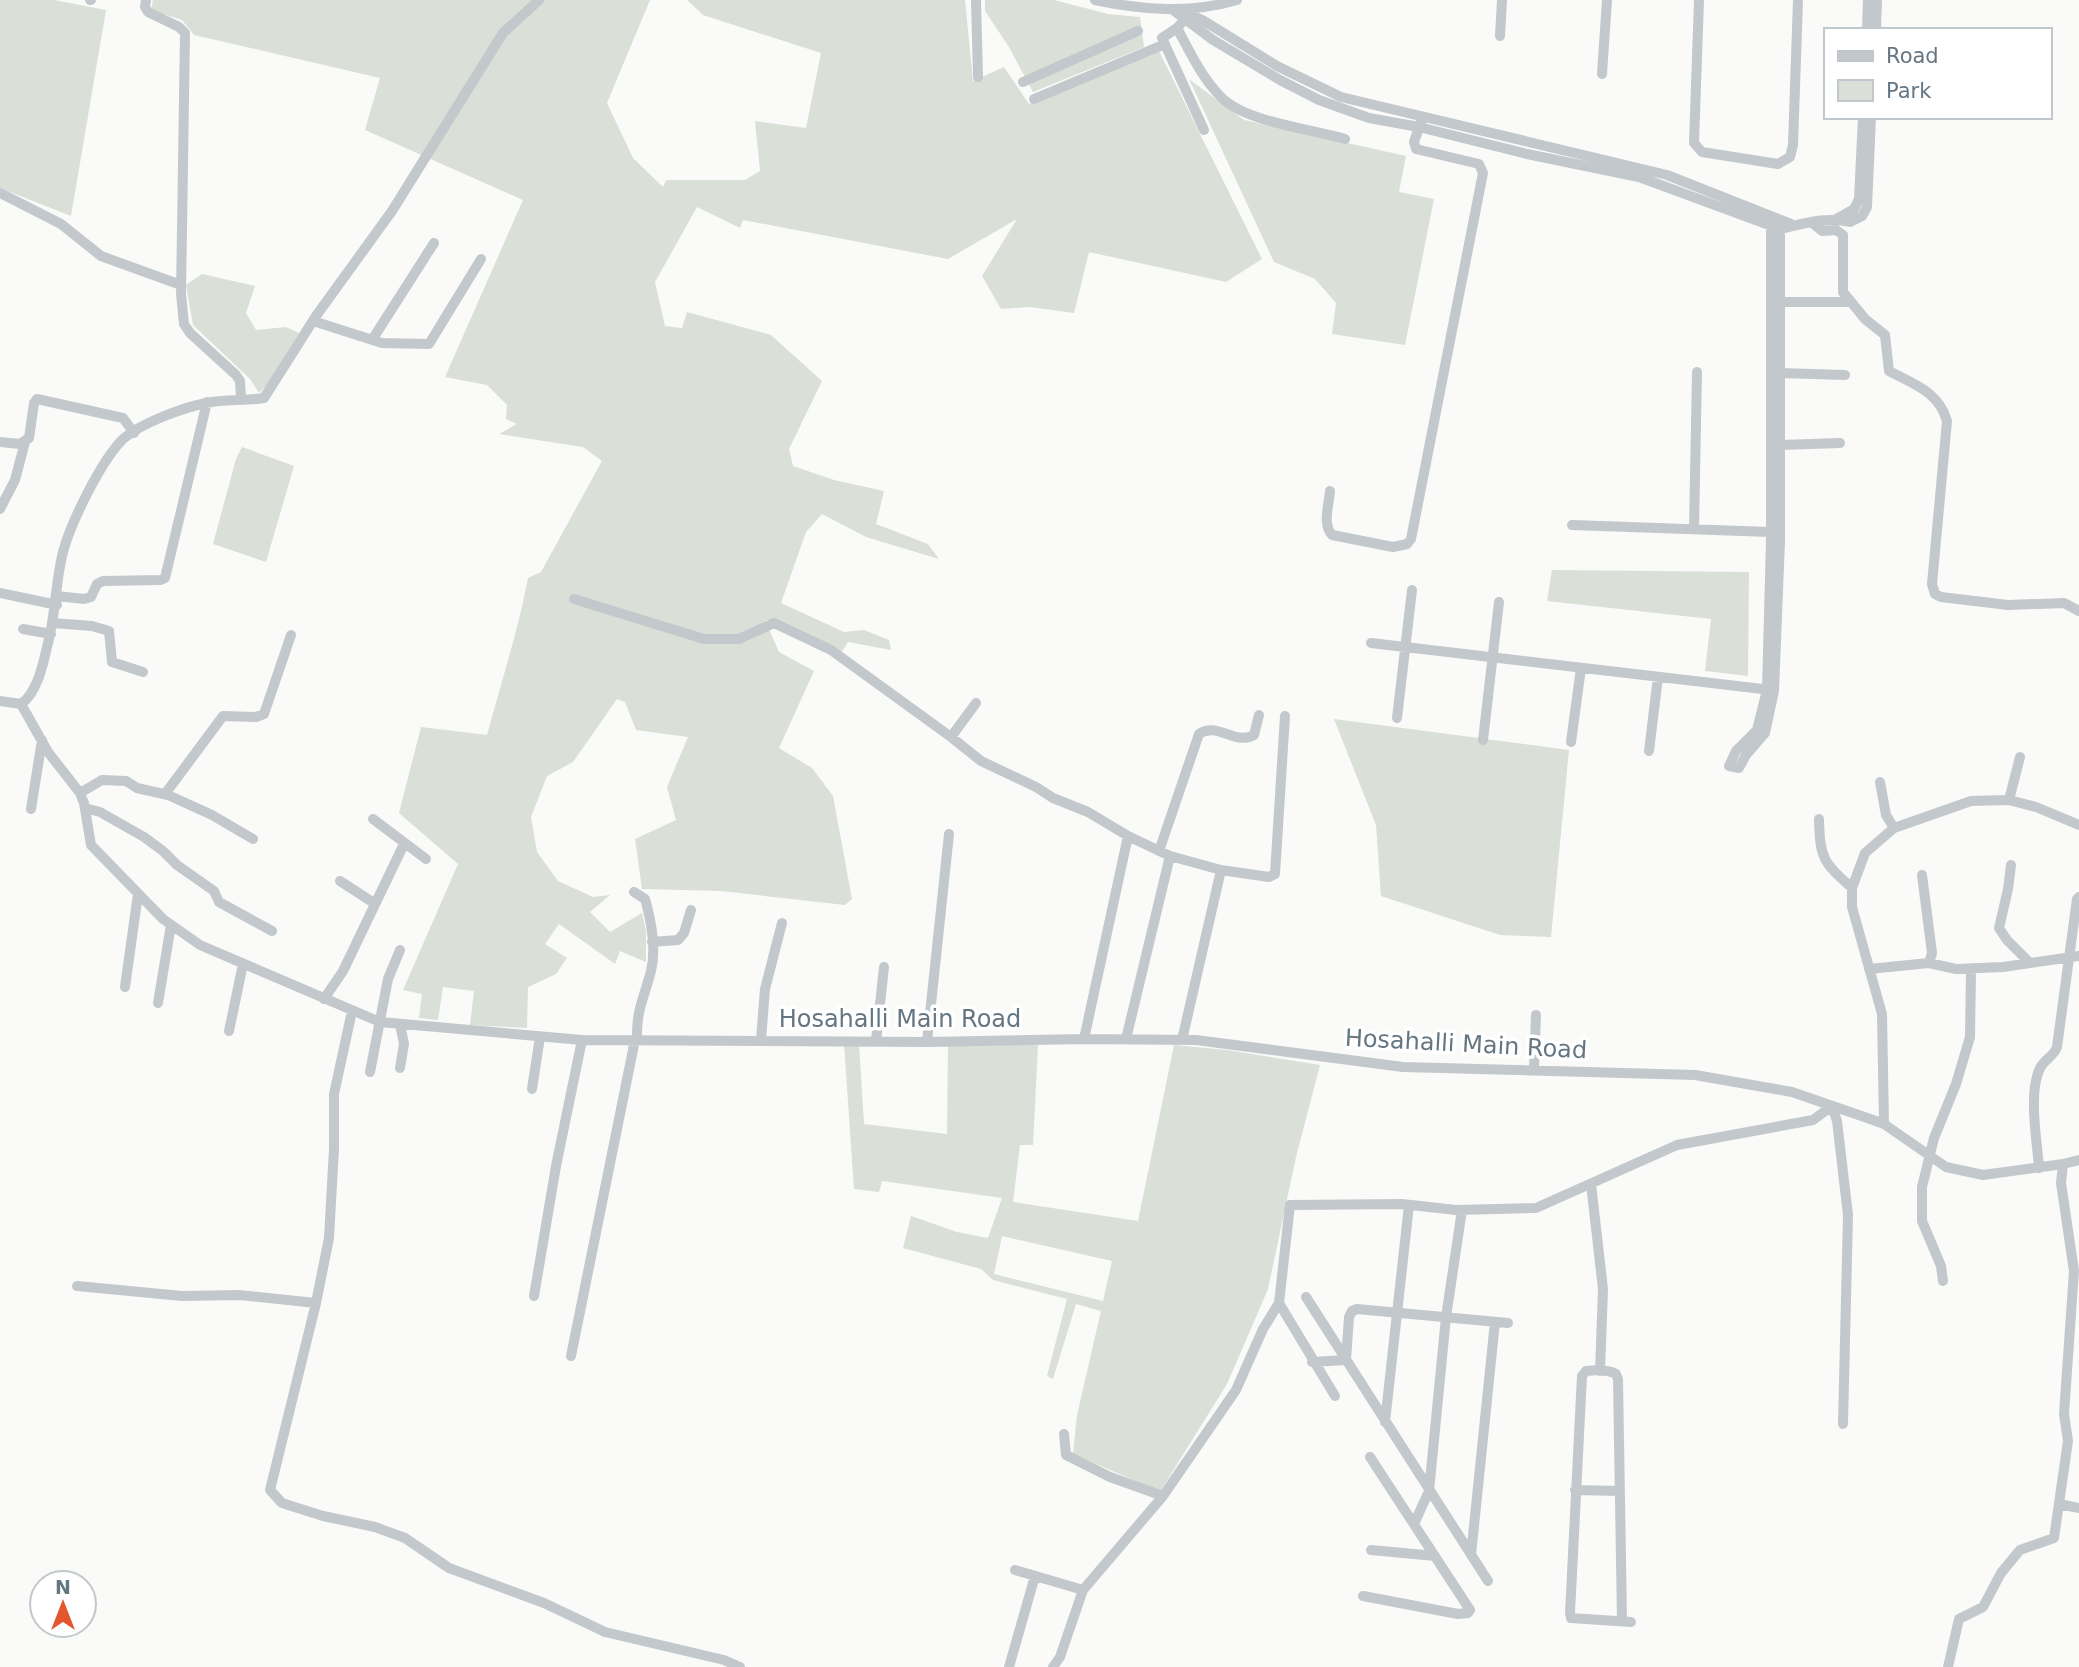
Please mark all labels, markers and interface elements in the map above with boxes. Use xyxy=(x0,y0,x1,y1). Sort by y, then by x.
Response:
legend xyxy=(1824,28,2051,119)
text: Road xyxy=(1886,44,1939,68)
text: Park xyxy=(1886,79,1932,103)
street label: Hosahalli Main Road xyxy=(779,1005,1021,1033)
street label: Hosahalli Main Road xyxy=(1344,1024,1588,1064)
north arrow xyxy=(28,1569,98,1639)
text: N xyxy=(55,1576,71,1598)

